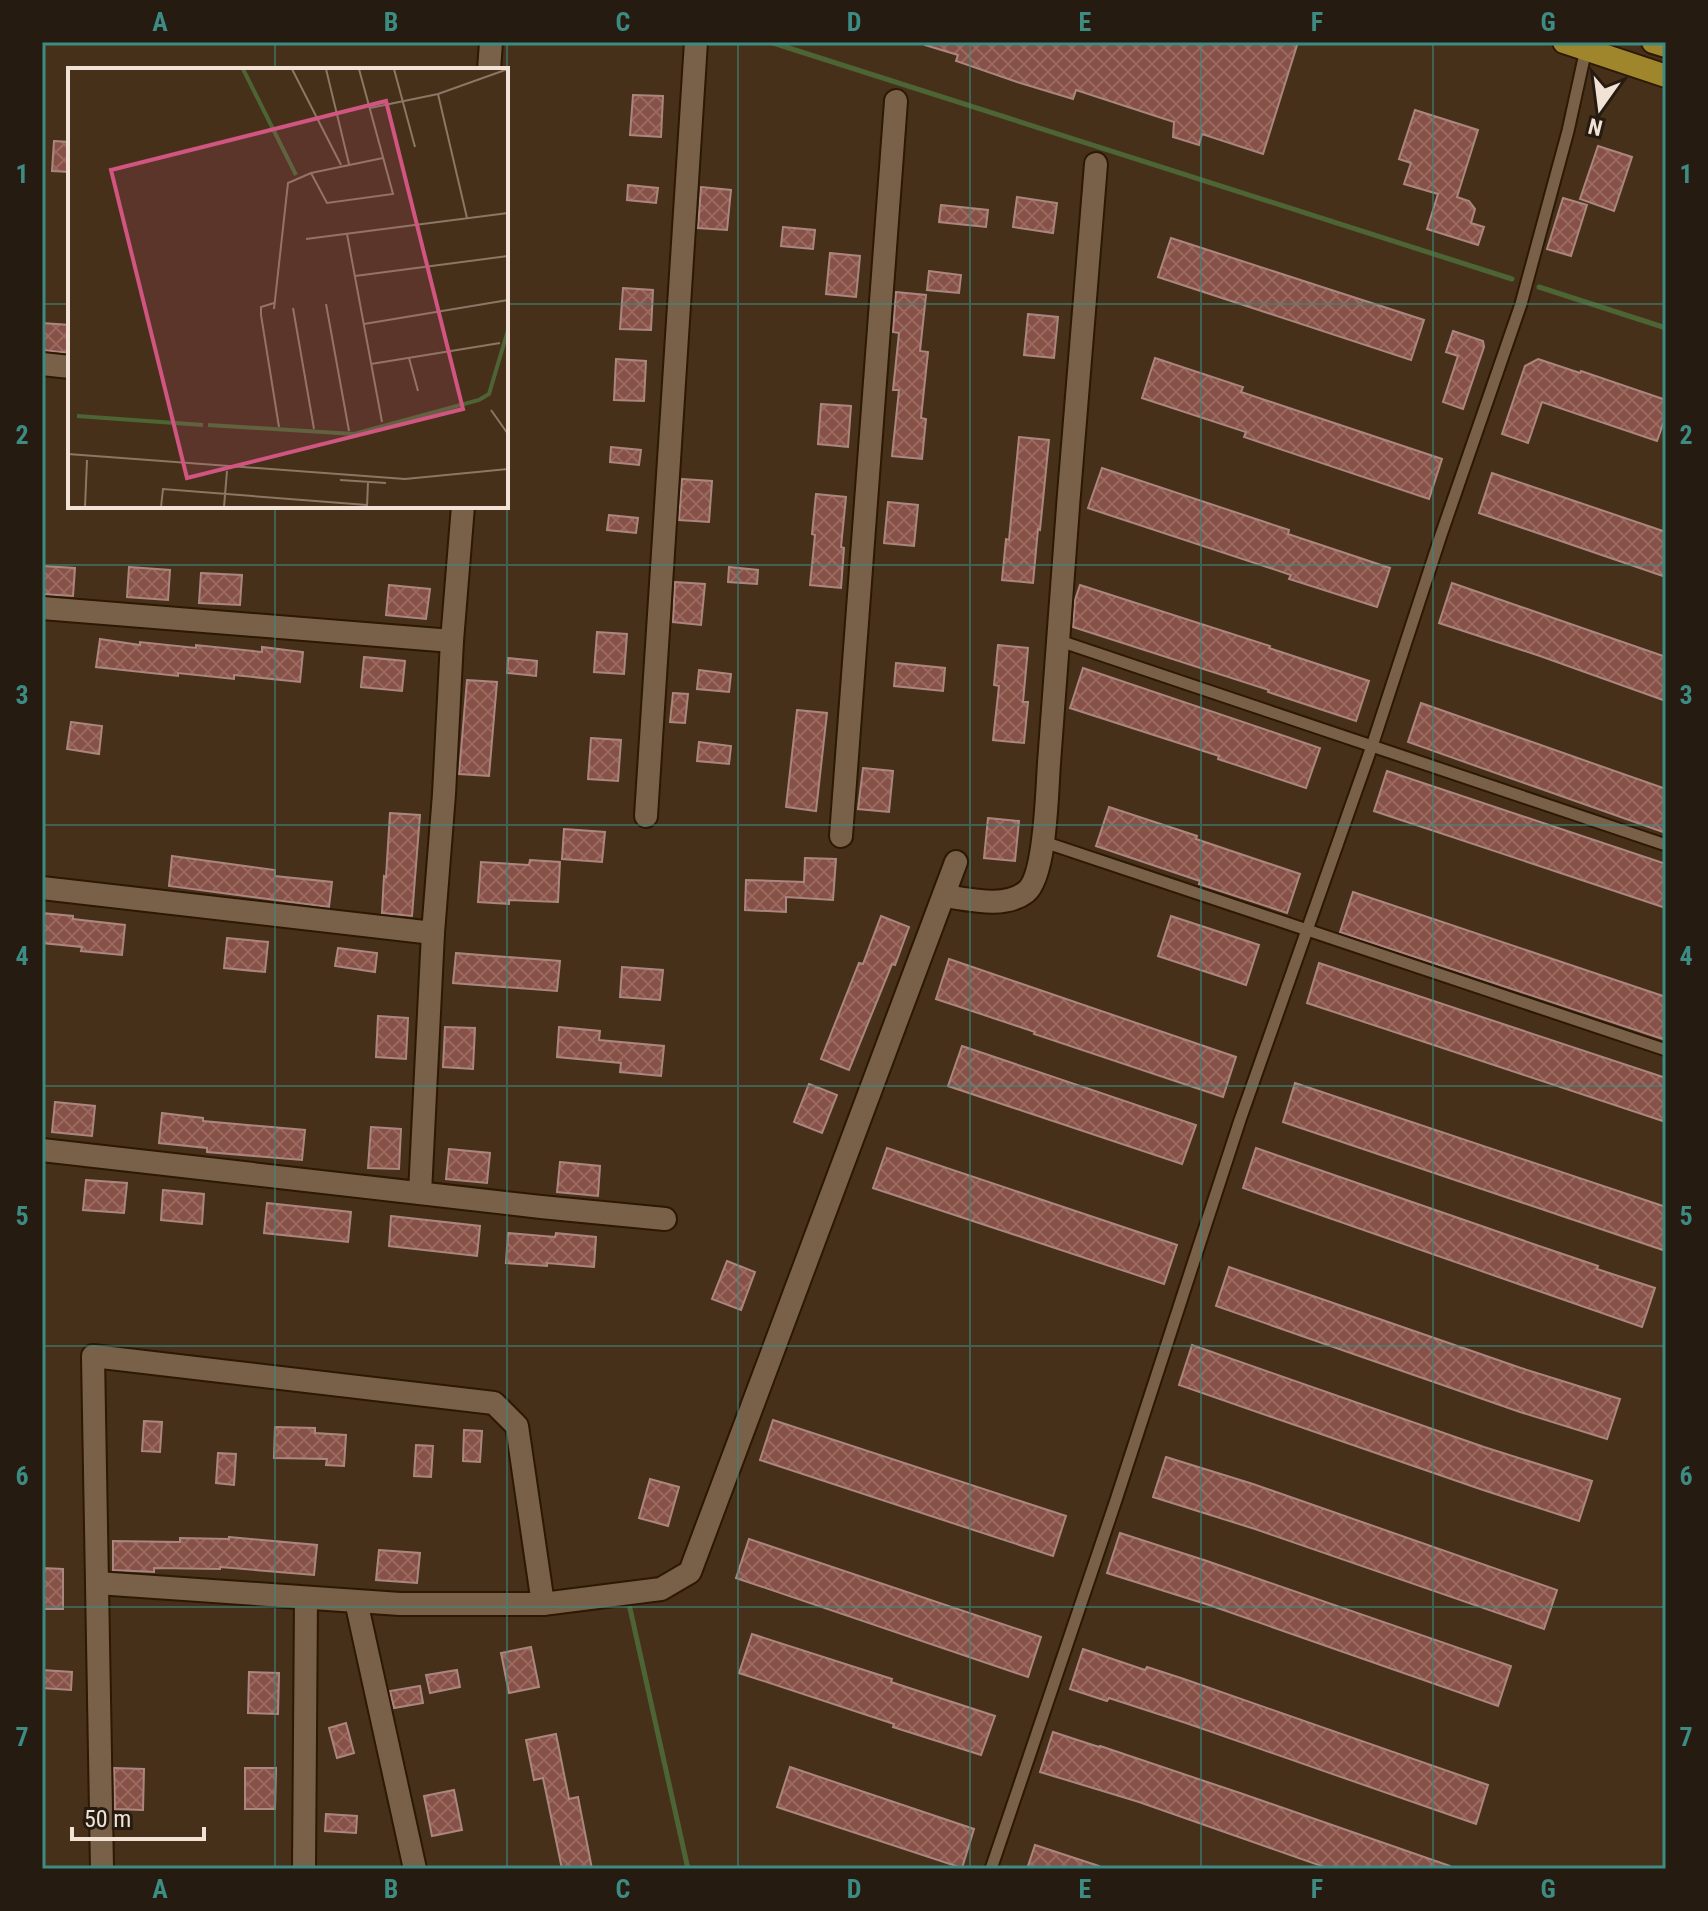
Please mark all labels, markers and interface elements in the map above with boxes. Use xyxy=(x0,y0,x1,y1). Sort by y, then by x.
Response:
text: A xyxy=(152,7,168,37)
text: B xyxy=(384,7,398,37)
text: C xyxy=(616,7,631,37)
text: D xyxy=(847,7,861,37)
text: E xyxy=(1079,7,1092,37)
text: F xyxy=(1311,7,1323,37)
text: G xyxy=(1540,7,1556,37)
inset map xyxy=(68,68,508,508)
north arrow xyxy=(1560,68,1640,148)
text: N xyxy=(1586,113,1605,141)
text: 1 xyxy=(15,159,29,189)
text: 1 xyxy=(1679,159,1693,189)
text: 2 xyxy=(15,420,29,450)
text: 2 xyxy=(1679,420,1693,450)
text: 3 xyxy=(15,680,29,710)
text: 3 xyxy=(1679,680,1693,710)
text: 4 xyxy=(15,941,29,971)
text: 4 xyxy=(1679,941,1693,971)
text: 5 xyxy=(15,1201,29,1231)
text: 5 xyxy=(1679,1201,1693,1231)
text: 6 xyxy=(15,1461,29,1491)
text: 6 xyxy=(1679,1461,1693,1491)
text: 7 xyxy=(15,1722,29,1752)
text: 7 xyxy=(1679,1722,1693,1752)
scale bar xyxy=(72,1791,204,1841)
text: 50 m xyxy=(84,1805,131,1833)
text: A xyxy=(152,1874,168,1904)
text: B xyxy=(384,1874,398,1904)
text: C xyxy=(616,1874,631,1904)
text: D xyxy=(847,1874,861,1904)
text: E xyxy=(1079,1874,1092,1904)
text: F xyxy=(1311,1874,1323,1904)
text: G xyxy=(1540,1874,1556,1904)

